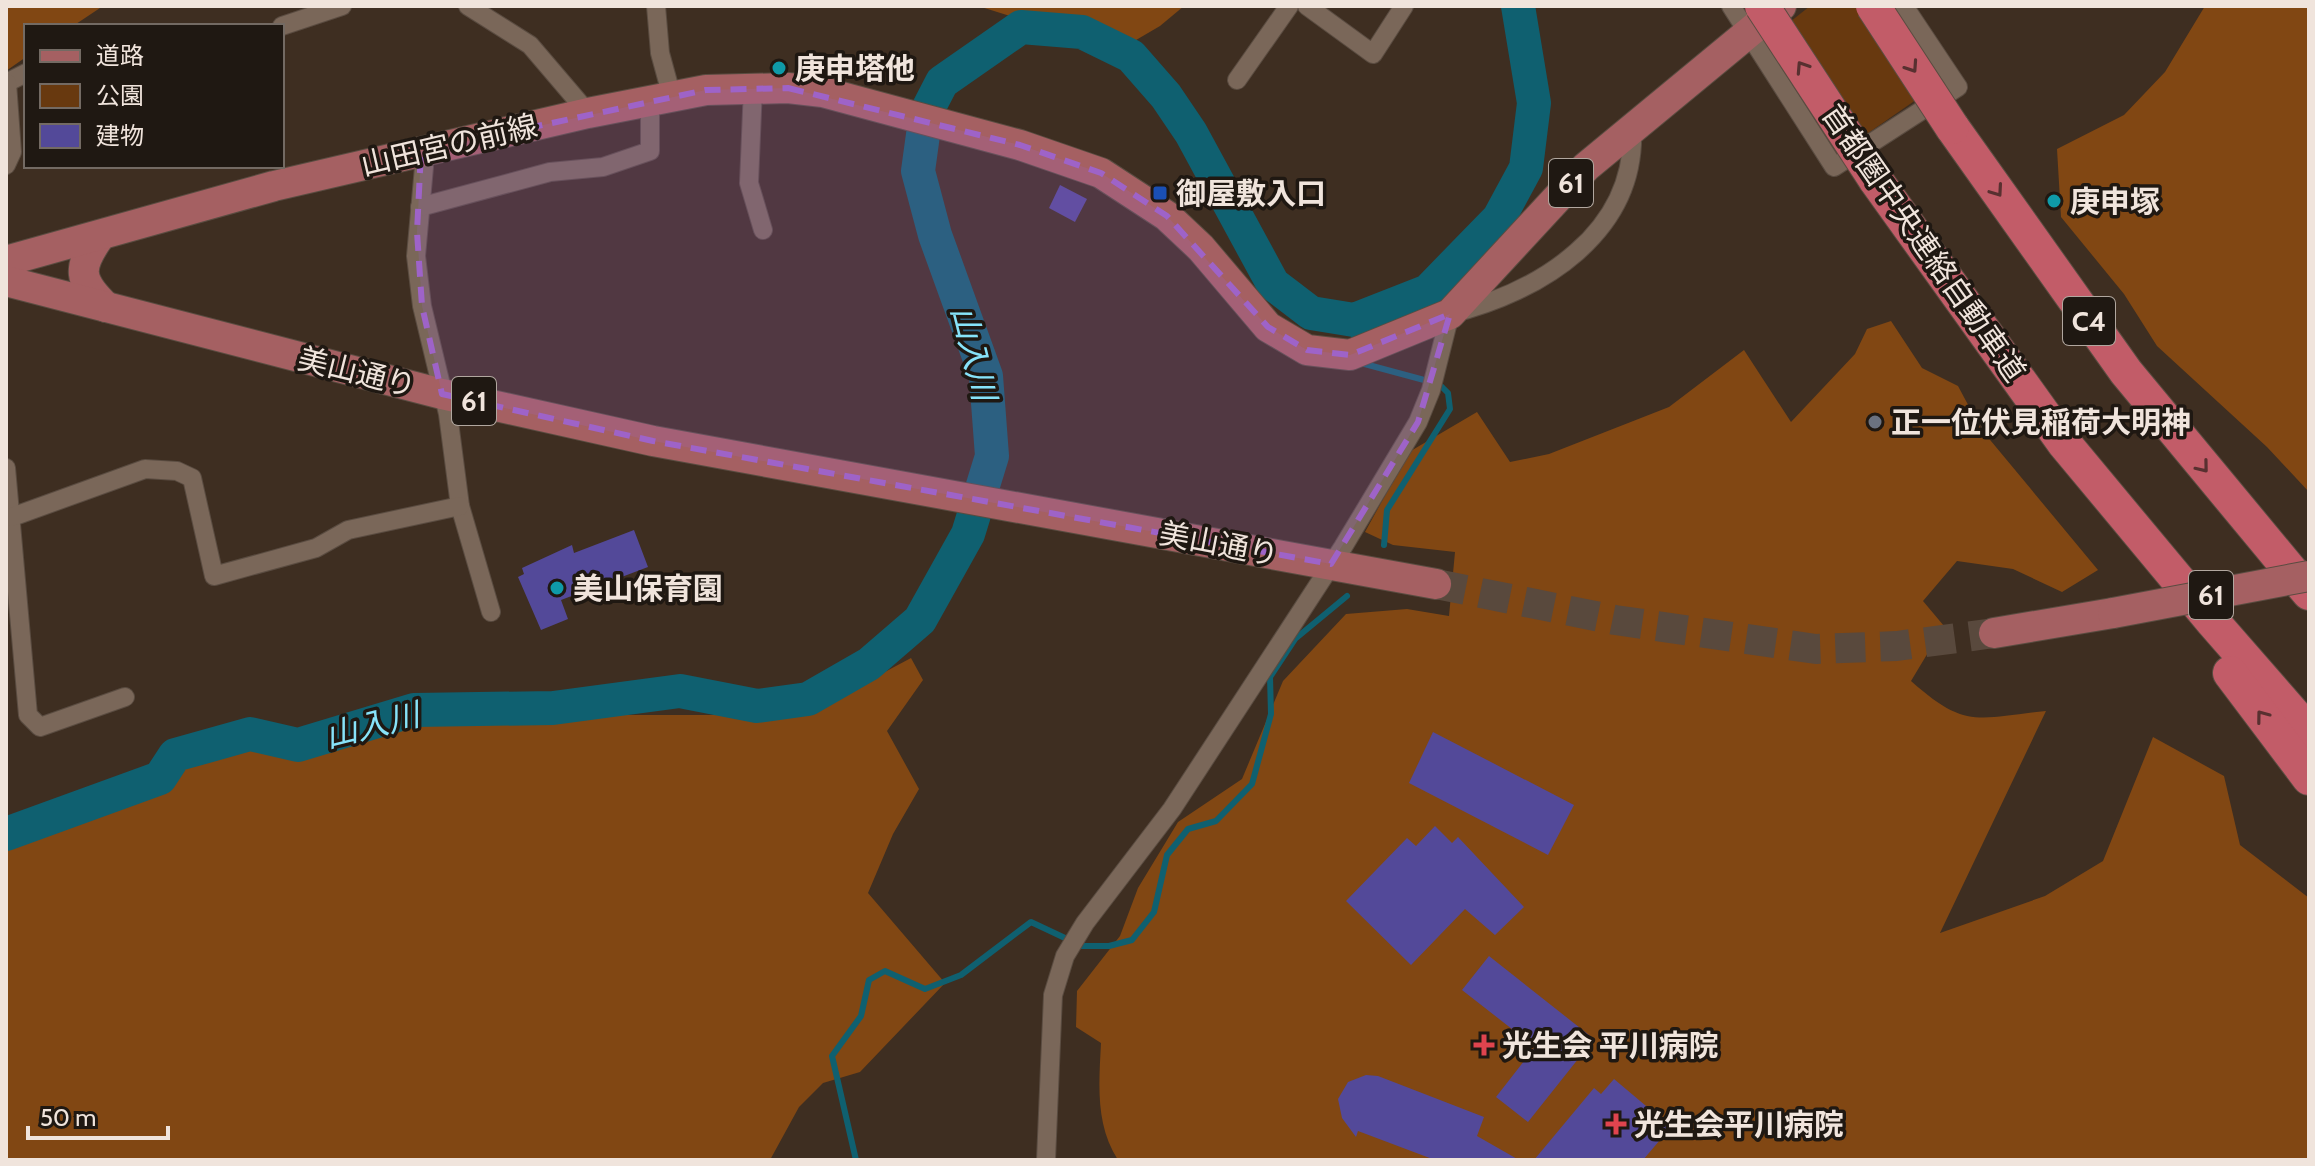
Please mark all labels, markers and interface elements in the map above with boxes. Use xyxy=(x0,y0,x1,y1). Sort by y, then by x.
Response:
legend xyxy=(24,24,284,168)
text: 道路 xyxy=(96,41,144,70)
place label: 庚申塔他 xyxy=(795,50,915,87)
one-way arrow xyxy=(1902,58,1917,73)
marker: 庚申塔他 xyxy=(770,59,788,77)
one-way arrow xyxy=(1797,61,1812,76)
text: 公園 xyxy=(96,81,144,110)
street label: 首都圏中央連絡自動車道 xyxy=(1814,97,2034,389)
street label: 山田宮の前線 xyxy=(357,107,541,183)
text: 建物 xyxy=(96,121,144,150)
road number: 61 xyxy=(1549,159,1593,207)
place label: 御屋敷入口 xyxy=(1176,175,1326,212)
one-way arrow xyxy=(1987,182,2002,196)
place label: 庚申塚 xyxy=(2070,183,2160,220)
marker: 御屋敷入口 xyxy=(1151,184,1169,202)
marker: 庚申塚 xyxy=(2045,192,2063,210)
road number: C4 xyxy=(2063,297,2115,345)
water label: 山入川 xyxy=(943,302,1005,407)
street label: 美山通り xyxy=(294,340,420,404)
road number: 61 xyxy=(452,377,496,425)
place label: 正一位伏見稲荷大明神 xyxy=(1891,404,2191,441)
marker: 正一位伏見稲荷大明神 xyxy=(1866,413,1884,431)
one-way arrow xyxy=(2193,458,2207,473)
street label: 美山通り xyxy=(1157,514,1281,574)
place label: 美山保育園 xyxy=(573,570,723,607)
road number: 61 xyxy=(2189,571,2233,619)
marker: 美山保育園 xyxy=(548,579,566,597)
water label: 山入川 xyxy=(321,694,426,756)
one-way arrow xyxy=(2258,710,2272,725)
place label: 光生会 平川病院 xyxy=(1502,1027,1719,1064)
marker: 光生会 平川病院 xyxy=(1473,1034,1495,1056)
scale bar xyxy=(28,1090,168,1140)
text: 50 m xyxy=(40,1103,96,1132)
place label: 光生会平川病院 xyxy=(1634,1106,1844,1143)
marker: 光生会平川病院 xyxy=(1605,1113,1627,1135)

